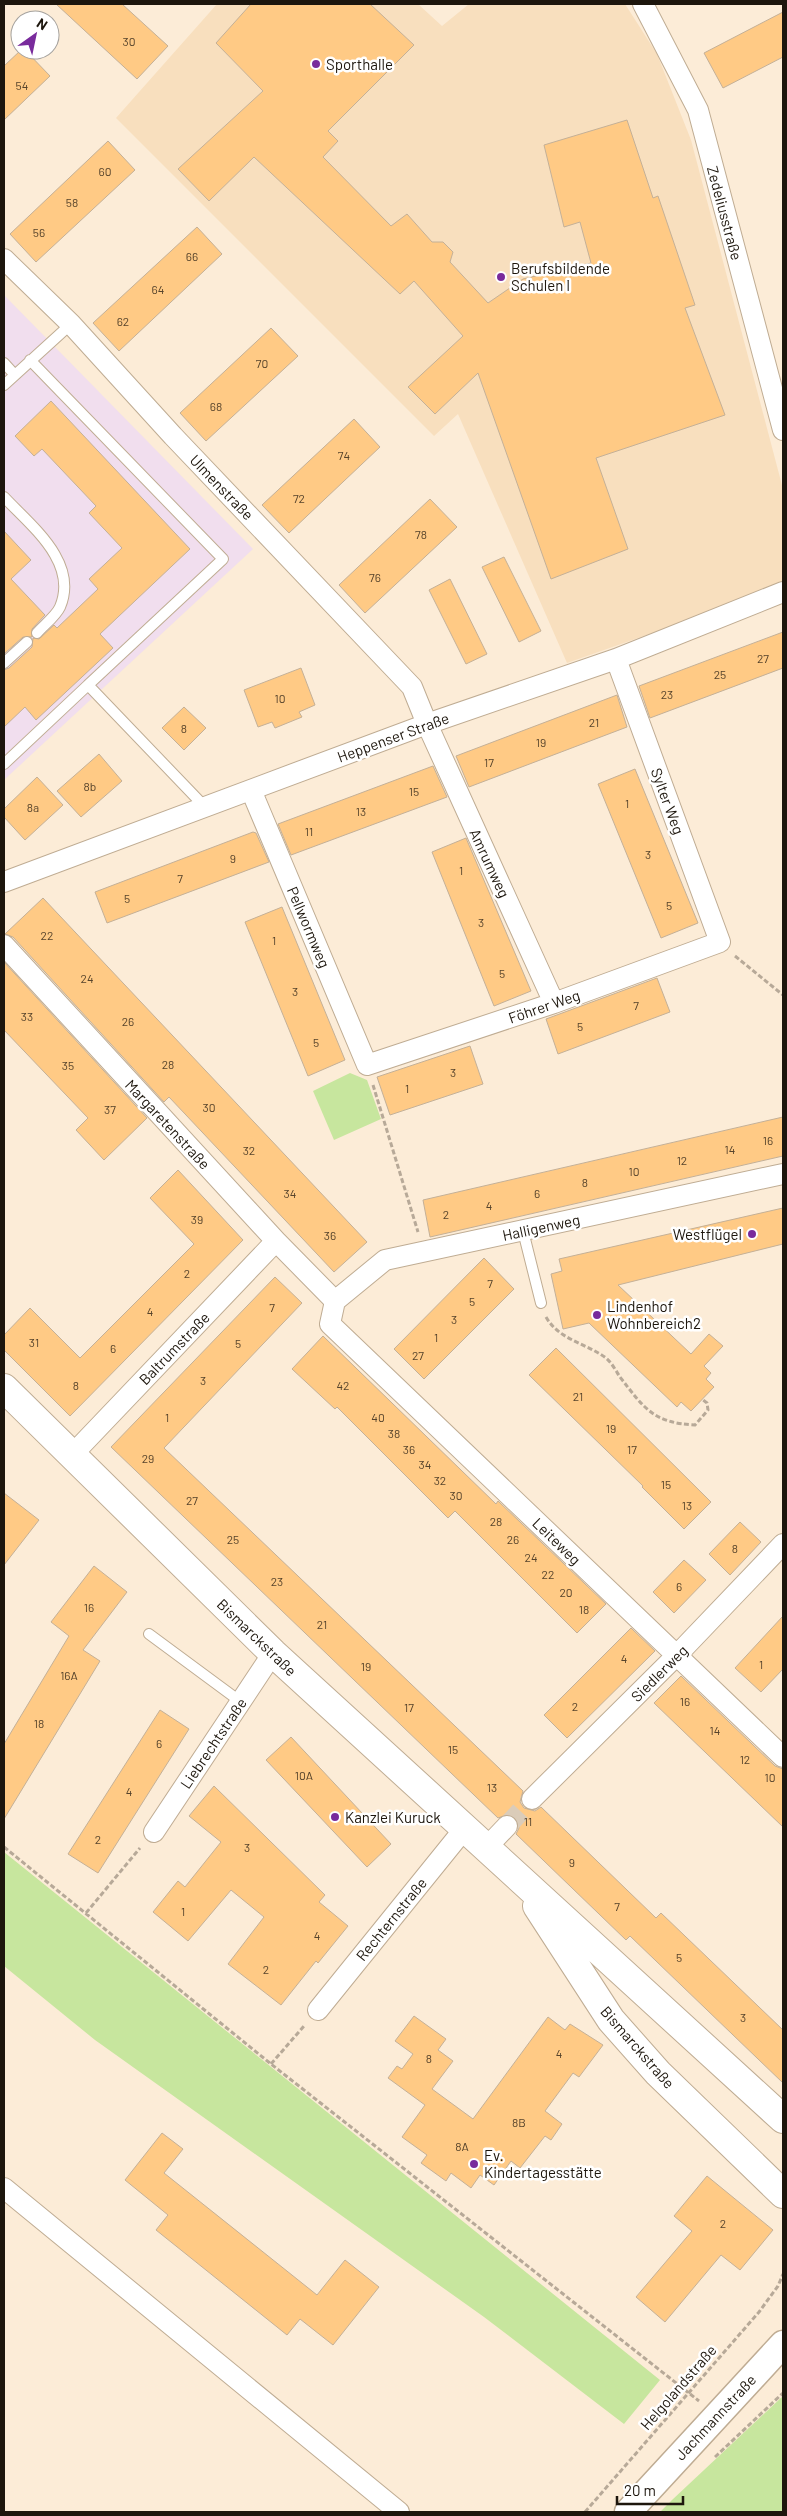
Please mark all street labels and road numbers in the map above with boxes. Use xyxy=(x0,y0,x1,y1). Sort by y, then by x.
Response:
street label: Zedeliusstraße xyxy=(704,164,746,262)
street label: Ulmenstraße xyxy=(186,451,258,523)
street label: Heppenser Straße xyxy=(335,708,451,766)
street label: Sylter Weg xyxy=(648,765,688,837)
street label: Amrumweg xyxy=(466,826,514,900)
street label: Pellwormweg xyxy=(284,884,334,970)
street label: Föhrer Weg xyxy=(506,985,582,1027)
street label: Margaretenstraße xyxy=(122,1075,214,1173)
street label: Halligenweg xyxy=(501,1210,581,1244)
street label: Baltrumstraße xyxy=(135,1308,213,1388)
street label: Leiteweg xyxy=(529,1514,585,1568)
street label: Bismarckstraße xyxy=(214,1595,300,1679)
street label: Siedlerweg xyxy=(627,1641,691,1705)
street label: Liebrechtstraße xyxy=(176,1694,250,1792)
street label: Rechternstraße xyxy=(352,1874,430,1964)
street label: Bismarckstraße xyxy=(597,2002,679,2092)
street label: Helgolandstraße xyxy=(636,2341,720,2433)
street label: Jachmannstraße xyxy=(671,2370,759,2464)

